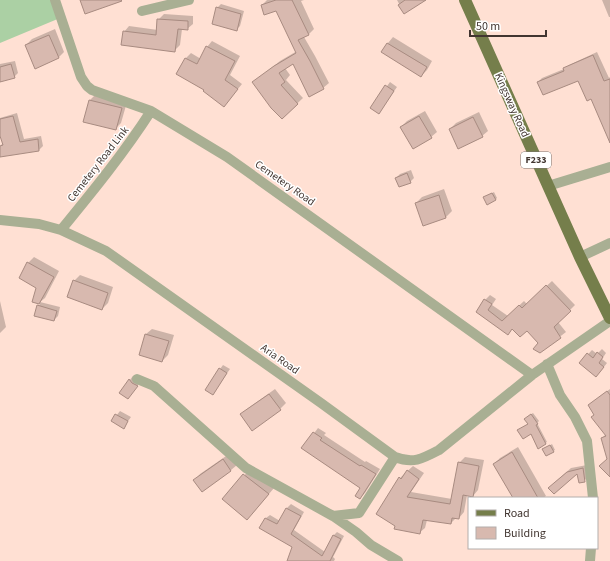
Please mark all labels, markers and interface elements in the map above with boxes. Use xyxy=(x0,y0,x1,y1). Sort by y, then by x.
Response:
scale bar xyxy=(470,12,546,38)
text: 50 m xyxy=(476,18,500,35)
street label: Kingsway Road xyxy=(491,70,533,140)
street label: Cemetery Road Link xyxy=(64,123,133,205)
road number: F233 xyxy=(521,152,551,168)
street label: Cemetery Road xyxy=(252,157,318,209)
street label: Aria Road xyxy=(258,340,302,378)
legend xyxy=(468,497,598,549)
text: Road xyxy=(504,505,530,522)
text: Building xyxy=(504,525,546,542)

